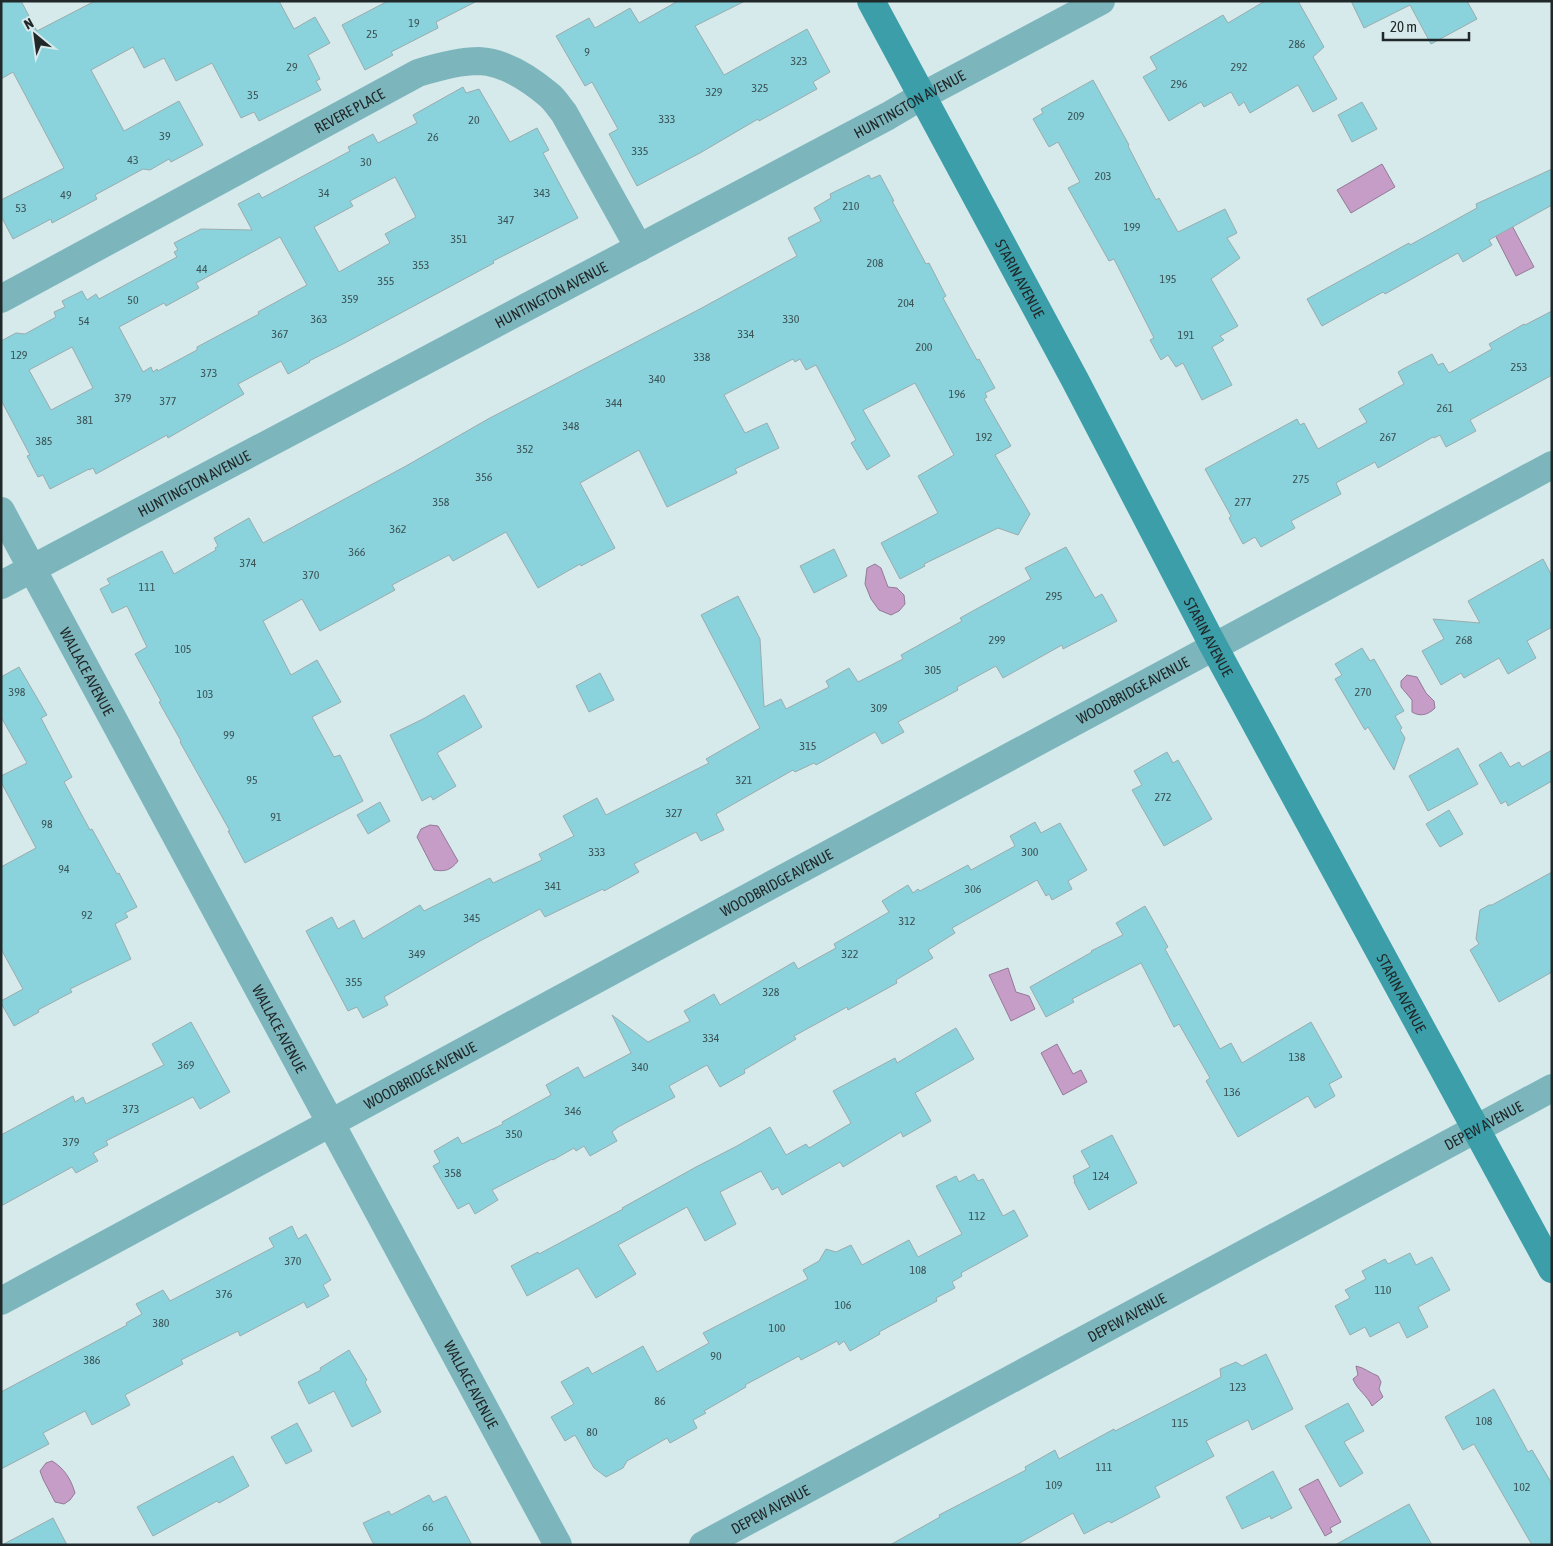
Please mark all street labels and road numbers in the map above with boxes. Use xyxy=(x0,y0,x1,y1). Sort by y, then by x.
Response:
street label: HUNTINGTON AVENUE xyxy=(851,66,968,141)
street label: REVERE PLACE xyxy=(311,84,388,136)
street label: STARIN AVENUE xyxy=(992,236,1049,321)
street label: HUNTINGTON AVENUE xyxy=(492,257,610,331)
street label: HUNTINGTON AVENUE xyxy=(135,446,253,520)
street label: STARIN AVENUE xyxy=(1181,594,1237,680)
street label: WALLACE AVENUE xyxy=(57,624,118,719)
street label: WOODBRIDGE AVENUE xyxy=(1074,652,1192,727)
street label: WOODBRIDGE AVENUE xyxy=(717,845,836,919)
street label: STARIN AVENUE xyxy=(1374,951,1430,1036)
street label: WALLACE AVENUE xyxy=(249,982,311,1076)
street label: WOODBRIDGE AVENUE xyxy=(361,1038,479,1112)
street label: DEPEW AVENUE xyxy=(1441,1097,1526,1153)
street label: DEPEW AVENUE xyxy=(1084,1289,1169,1345)
street label: WALLACE AVENUE xyxy=(441,1338,502,1432)
street label: DEPEW AVENUE xyxy=(728,1481,813,1537)

